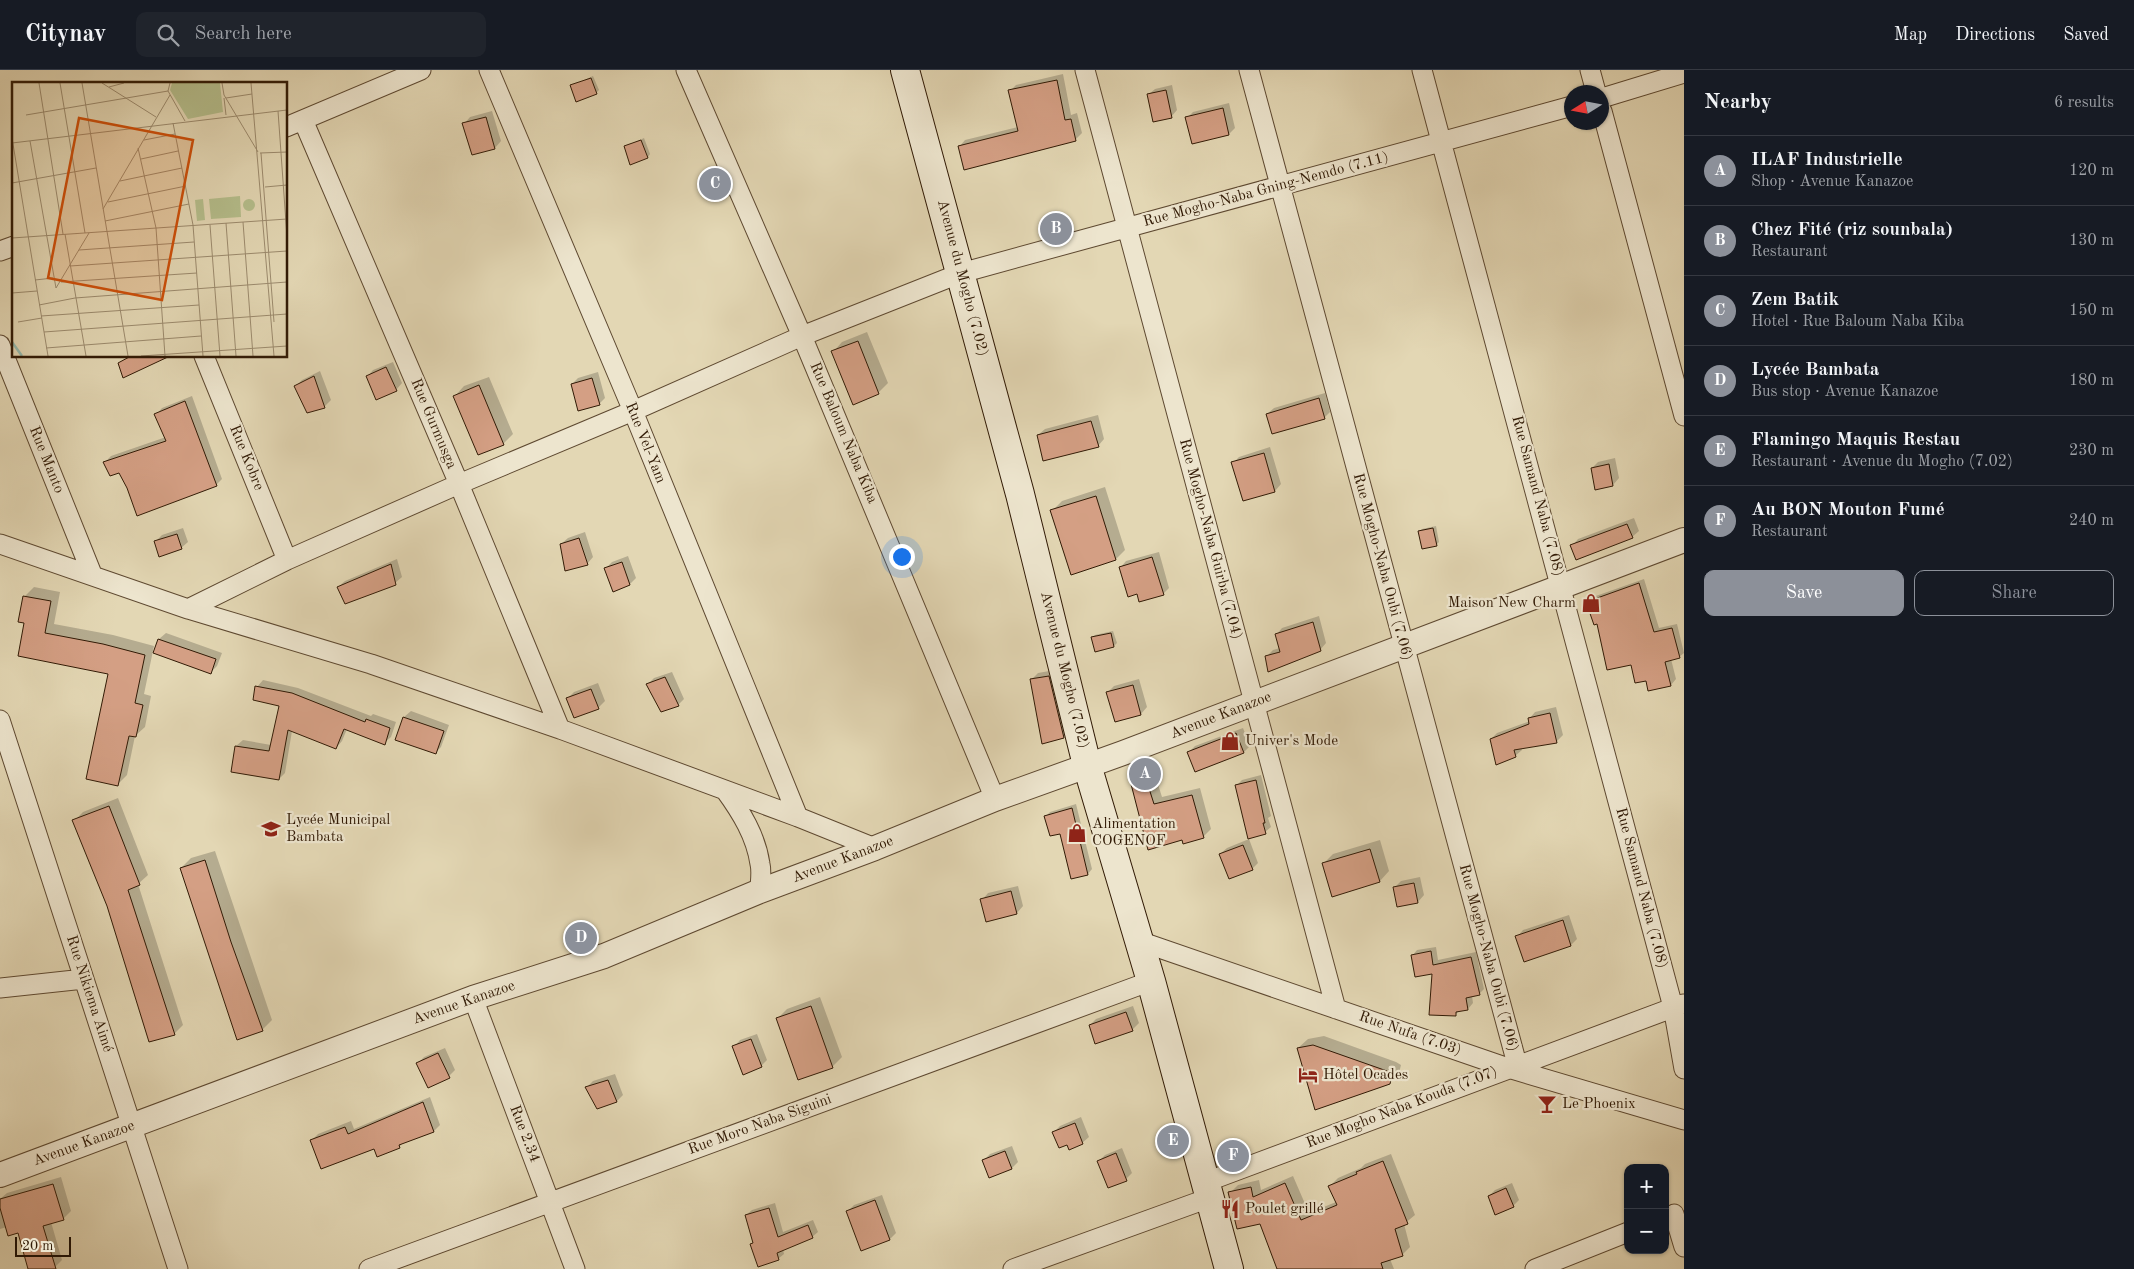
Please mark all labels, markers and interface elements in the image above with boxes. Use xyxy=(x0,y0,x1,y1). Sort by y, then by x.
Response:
search box xyxy=(136,12,486,57)
icon: search xyxy=(154,21,182,49)
text: Citynav xyxy=(25,23,106,47)
text: Search here xyxy=(194,25,292,44)
text: Map xyxy=(1894,26,1927,44)
text: Directions xyxy=(1955,26,2035,44)
text: Saved xyxy=(2063,26,2109,44)
inset map xyxy=(12,82,288,358)
north arrow xyxy=(1564,85,1609,130)
text: Nearby xyxy=(1704,92,1772,113)
text: 6 results xyxy=(2054,95,2114,111)
street label: Rue Mogho-Naba Gning-Nemdo (7.11) xyxy=(1142,150,1390,230)
text: ILAF Industrielle xyxy=(1751,151,1903,170)
text: A xyxy=(1714,163,1726,179)
text: 120 m xyxy=(2069,163,2114,179)
pin: C xyxy=(699,165,731,203)
text: Shop · Avenue Kanazoe xyxy=(1751,174,1913,190)
street label: Avenue du Mogho (7.02) xyxy=(934,198,990,358)
pin: B xyxy=(1040,210,1072,248)
text: Chez Fité (riz sounbala) xyxy=(1751,221,1953,240)
text: B xyxy=(1714,233,1726,249)
text: 130 m xyxy=(2069,233,2114,249)
text: Restaurant xyxy=(1751,244,1828,260)
text: Zem Batik xyxy=(1751,291,1839,310)
text: C xyxy=(1715,303,1725,319)
text: 150 m xyxy=(2069,303,2114,319)
text: Hotel · Rue Baloum Naba Kiba xyxy=(1751,314,1964,330)
street label: Rue Baloum Naba Kiba xyxy=(806,360,880,506)
text: Lycée Bambata xyxy=(1751,361,1880,380)
text: D xyxy=(1714,373,1726,389)
text: 180 m xyxy=(2069,373,2114,389)
street label: Rue Gurmusga xyxy=(407,377,459,472)
text: Bus stop · Avenue Kanazoe xyxy=(1751,384,1938,400)
street label: Rue Vel-Yam xyxy=(622,400,668,486)
street label: Rue Samand Naba (7.08) xyxy=(1508,414,1566,578)
street label: Rue Kobre xyxy=(226,423,266,493)
street label: Rue Manto xyxy=(26,424,66,496)
text: Flamingo Maquis Restau xyxy=(1751,431,1960,450)
street label: Rue Mogho-Naba Guirba (7.04) xyxy=(1176,437,1244,641)
text: E xyxy=(1714,443,1726,459)
text: 230 m xyxy=(2069,443,2114,459)
text: Restaurant · Avenue du Mogho (7.02) xyxy=(1751,454,2013,470)
street label: Rue Mogho-Naba Oubi (7.06) xyxy=(1350,472,1414,662)
text: Au BON Mouton Fumé xyxy=(1751,501,1945,520)
text: F xyxy=(1715,513,1725,529)
text: 240 m xyxy=(2069,513,2114,529)
text: Restaurant xyxy=(1751,524,1828,540)
your location xyxy=(889,544,915,570)
button: Save xyxy=(1704,570,1904,616)
button: Share xyxy=(1914,570,2114,616)
street label: Avenue du Mogho (7.02) xyxy=(1037,590,1091,750)
shop icon: Maison New Charm xyxy=(1580,592,1602,614)
place label: Maison New Charm xyxy=(1448,596,1576,611)
street label: Avenue Kanazoe xyxy=(1168,690,1274,742)
shop icon: Univer's Mode xyxy=(1219,730,1241,752)
place label: Univer's Mode xyxy=(1245,734,1338,749)
pin: A xyxy=(1129,755,1161,793)
street label: Rue Samand Naba (7.08) xyxy=(1612,806,1670,970)
place label: Lycée Municipal Bambata xyxy=(286,813,390,845)
place label: Alimentation COGENOF xyxy=(1092,817,1176,849)
school or university icon: Lycée Municipal Bambata xyxy=(260,818,282,840)
shop icon: Alimentation COGENOF xyxy=(1066,822,1088,844)
street label: Avenue Kanazoe xyxy=(790,834,896,886)
street label: Rue Mogho-Naba Oubi (7.06) xyxy=(1456,863,1520,1053)
pin: D xyxy=(565,919,597,957)
street label: Rue Nikiema Aimé xyxy=(63,934,115,1054)
street label: Avenue Kanazoe xyxy=(411,978,517,1028)
street label: Rue Nufa (7.03) xyxy=(1357,1009,1463,1059)
hotel icon: Hôtel Ocades xyxy=(1297,1064,1319,1086)
street label: Rue Mogho Naba Kouda (7.07) xyxy=(1304,1065,1500,1151)
place label: Hôtel Ocades xyxy=(1323,1068,1408,1083)
street label: Rue Moro Naba Siguini xyxy=(686,1092,834,1158)
bar icon: Le Phoenix xyxy=(1536,1093,1558,1115)
place label: Le Phoenix xyxy=(1562,1097,1636,1112)
street label: Rue 2.34 xyxy=(506,1103,542,1165)
street label: Avenue Kanazoe xyxy=(31,1119,137,1169)
pin: E xyxy=(1157,1122,1189,1160)
pin: F xyxy=(1217,1137,1249,1175)
map controls xyxy=(1624,1164,1669,1254)
button: + xyxy=(1624,1164,1669,1209)
restaurant icon: Poulet grillé xyxy=(1219,1198,1241,1220)
place label: Poulet grillé xyxy=(1245,1202,1324,1217)
button: − xyxy=(1624,1209,1669,1254)
scale bar xyxy=(15,1234,71,1257)
text: 20 m xyxy=(22,1239,53,1253)

